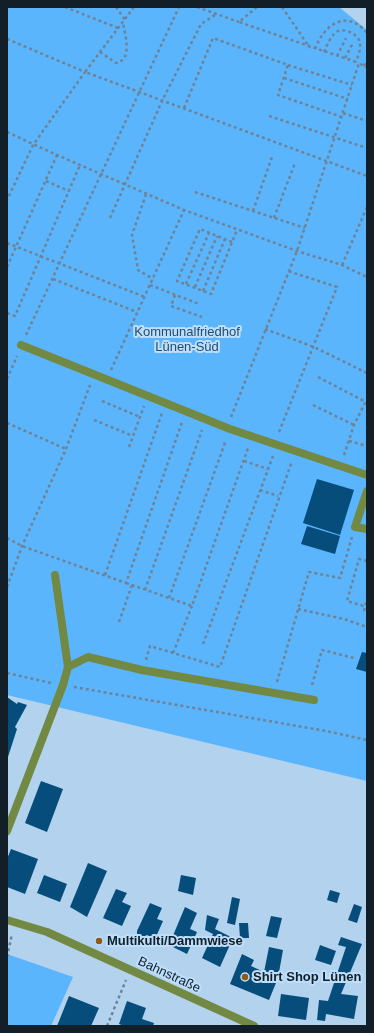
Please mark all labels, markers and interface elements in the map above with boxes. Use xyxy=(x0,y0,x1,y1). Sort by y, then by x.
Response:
park label: Kommunalfriedhof Lünen-Süd xyxy=(134,324,240,355)
place label: Multikulti/Dammwiese xyxy=(107,933,243,949)
marker: Multikulti/Dammwiese xyxy=(94,936,104,946)
street label: Bahnstraße xyxy=(135,954,203,996)
place label: Shirt Shop Lünen xyxy=(253,969,361,985)
marker: Shirt Shop Lünen xyxy=(240,972,250,982)

